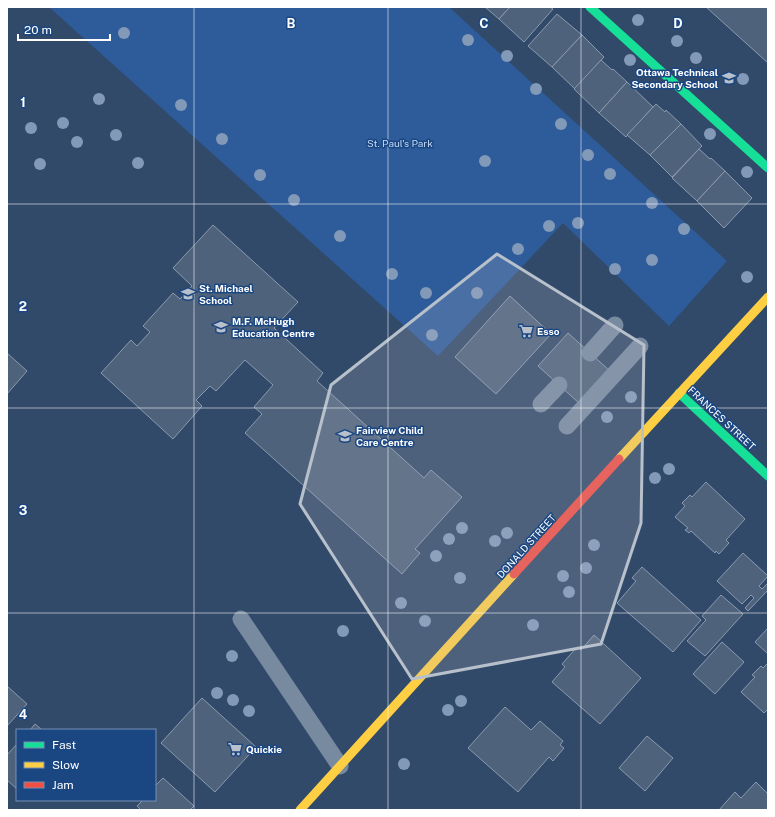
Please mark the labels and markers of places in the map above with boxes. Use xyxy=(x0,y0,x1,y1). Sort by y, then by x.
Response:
place label: Ottawa Technical Secondary School xyxy=(631,66,718,90)
school or university icon: Ottawa Technical Secondary School xyxy=(721,70,737,86)
place label: St. Michael School xyxy=(199,282,253,306)
school or university icon: St. Michael School xyxy=(180,286,196,302)
place label: M.F. McHugh Education Centre xyxy=(232,315,315,339)
school or university icon: M.F. McHugh Education Centre xyxy=(213,319,229,335)
supermarket icon: Esso xyxy=(518,323,534,339)
place label: Esso xyxy=(537,325,560,337)
place label: Fairview Child Care Centre xyxy=(356,424,423,448)
school or university icon: Fairview Child Care Centre xyxy=(337,428,353,444)
supermarket icon: Quickie xyxy=(227,741,243,757)
place label: Quickie xyxy=(246,743,282,755)

